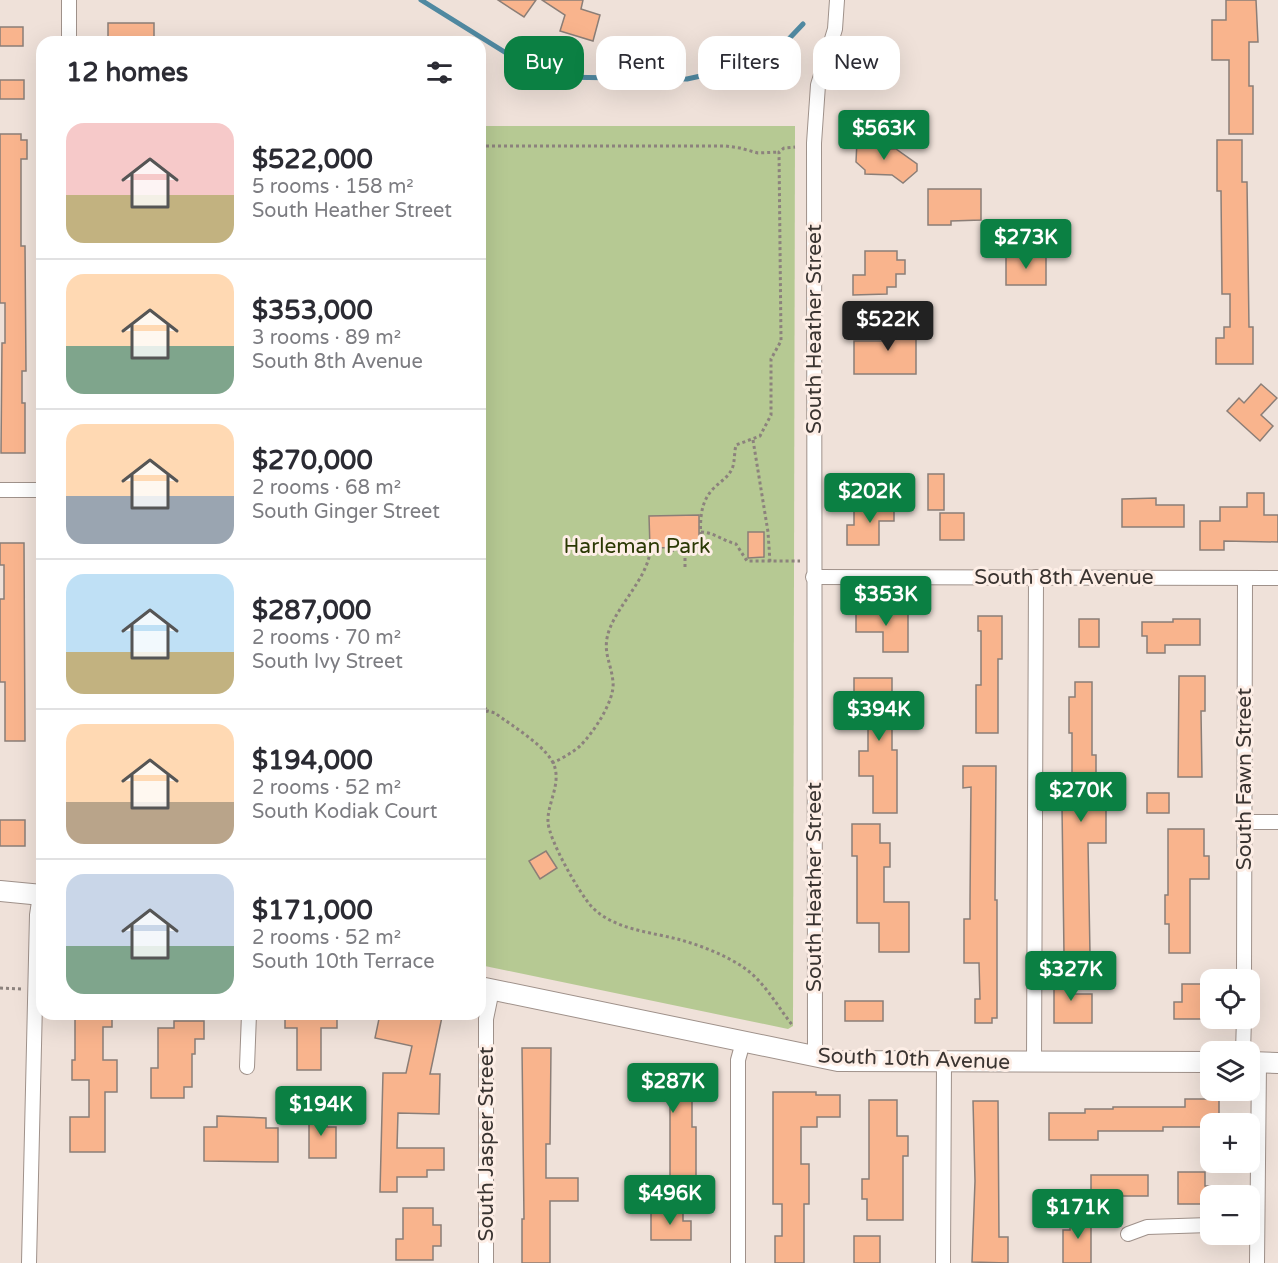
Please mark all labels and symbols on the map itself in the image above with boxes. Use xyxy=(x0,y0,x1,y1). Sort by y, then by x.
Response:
pin: $563K xyxy=(842,110,926,161)
pin: $273K xyxy=(984,219,1068,270)
street label: South Heather Street xyxy=(802,224,827,434)
pin: $522K xyxy=(846,301,930,352)
pin: $202K xyxy=(828,473,912,524)
park label: Harleman Park xyxy=(564,534,711,559)
street label: South 8th Avenue xyxy=(974,565,1154,590)
pin: $353K xyxy=(844,576,928,627)
street label: South Fawn Street xyxy=(1232,688,1257,870)
pin: $394K xyxy=(837,691,921,742)
pin: $270K xyxy=(1039,772,1123,823)
street label: South Heather Street xyxy=(802,782,827,992)
pin: $327K xyxy=(1029,951,1113,1002)
street label: South 10th Avenue xyxy=(817,1043,1011,1075)
street label: South Jasper Street xyxy=(474,1046,499,1242)
pin: $287K xyxy=(631,1063,715,1114)
pin: $194K xyxy=(279,1086,363,1137)
pin: $496K xyxy=(628,1175,712,1226)
pin: $171K xyxy=(1036,1189,1120,1240)

